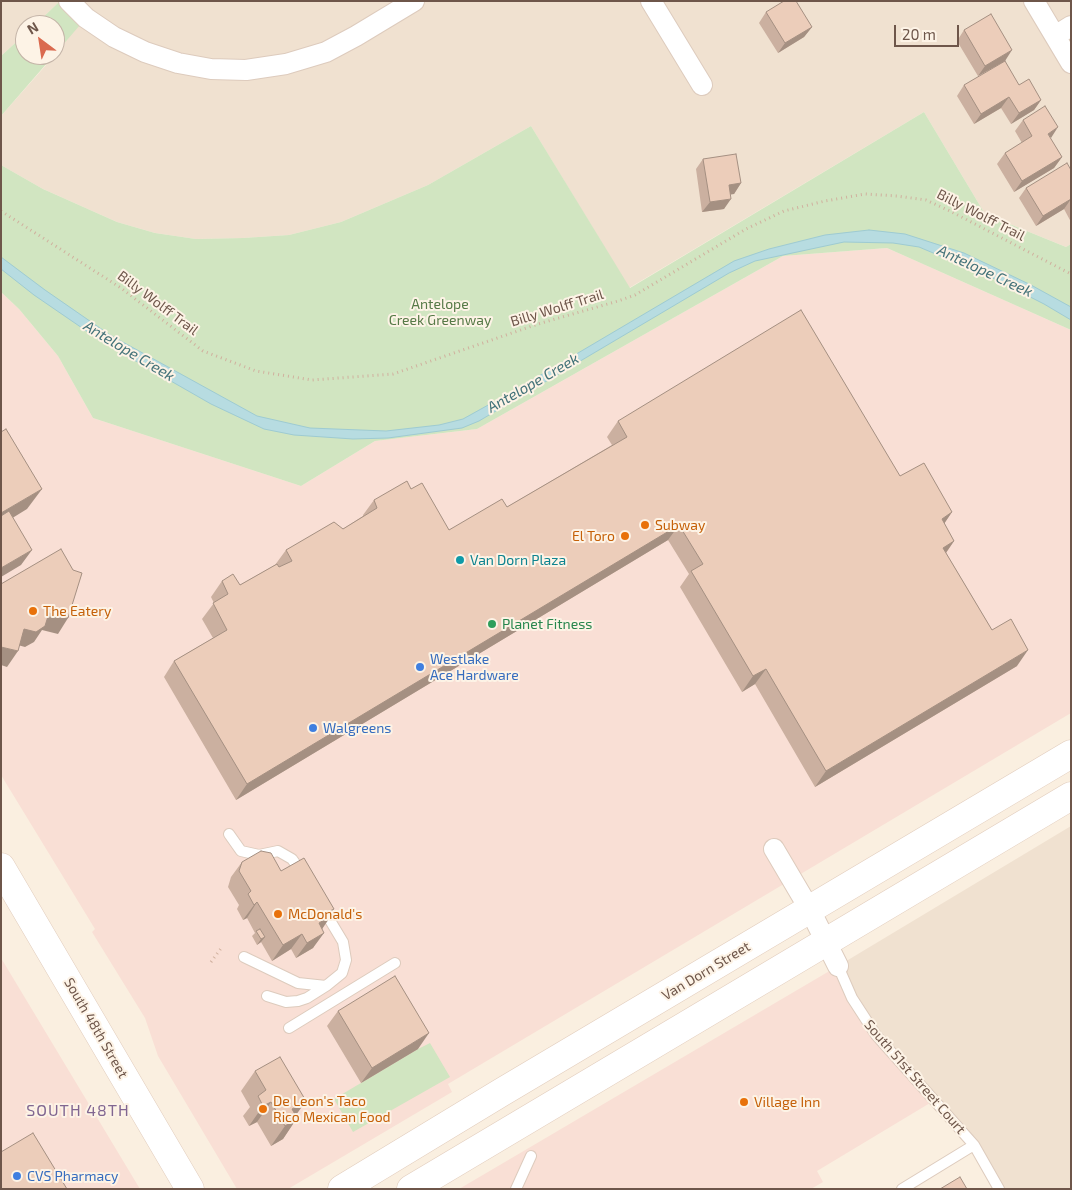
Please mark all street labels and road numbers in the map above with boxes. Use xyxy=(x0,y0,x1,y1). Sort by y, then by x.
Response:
street label: Billy Wolff Trail xyxy=(934,186,1028,244)
street label: Billy Wolff Trail xyxy=(114,267,202,339)
street label: Billy Wolff Trail xyxy=(508,286,606,330)
street label: Van Dorn Street xyxy=(659,938,753,1004)
street label: South 48th Street xyxy=(60,975,132,1081)
street label: South 51st Street Court xyxy=(861,1016,969,1138)

